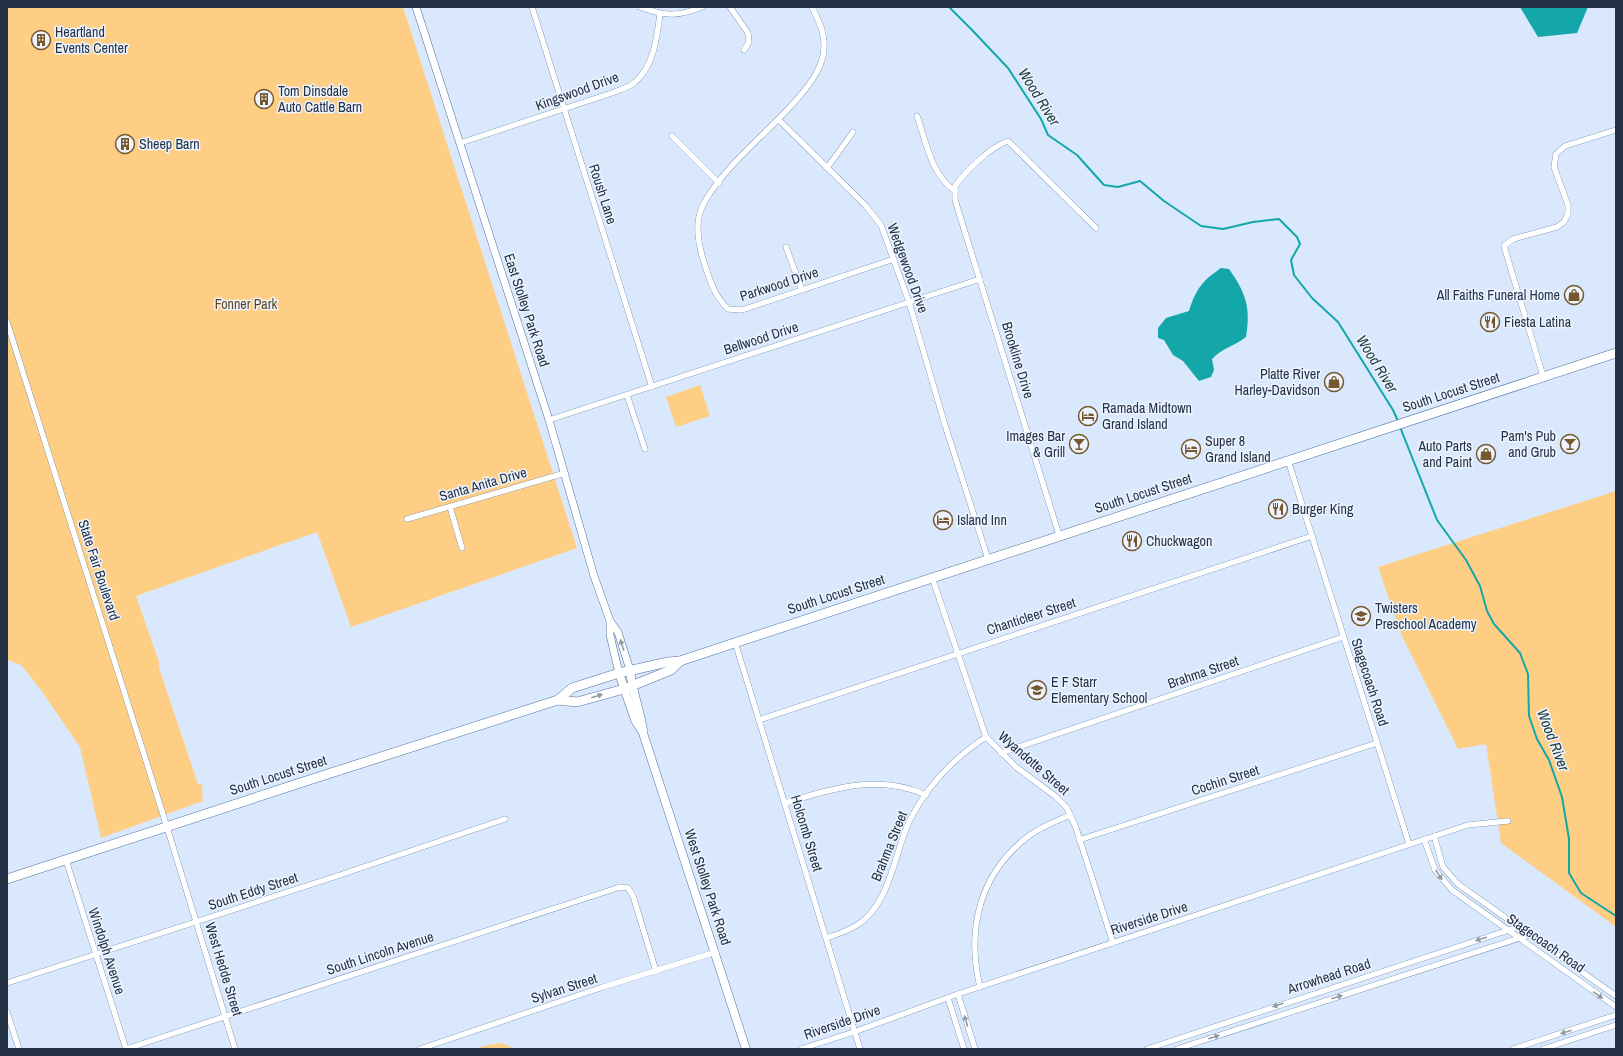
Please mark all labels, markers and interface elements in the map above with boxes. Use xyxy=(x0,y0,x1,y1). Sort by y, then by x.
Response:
place label: Heartland Events Center xyxy=(55,23,128,57)
building icon: Heartland Events Center xyxy=(30,29,52,51)
water label: Wood River xyxy=(1013,64,1066,130)
street label: Kingswood Drive xyxy=(533,68,621,114)
place label: Tom Dinsdale Auto Cattle Barn xyxy=(277,82,362,116)
building icon: Tom Dinsdale Auto Cattle Barn xyxy=(253,88,275,110)
building icon: Sheep Barn xyxy=(114,133,136,155)
place label: Sheep Barn xyxy=(139,135,200,153)
street label: Roush Lane xyxy=(585,162,621,226)
street label: Wedgewood Drive xyxy=(883,221,933,315)
street label: East Stolley Park Road xyxy=(500,251,554,369)
street label: Parkwood Drive xyxy=(737,263,821,305)
shop icon: All Faiths Funeral Home xyxy=(1563,284,1585,306)
place label: All Faiths Funeral Home xyxy=(1436,286,1560,304)
park label: Fonner Park xyxy=(215,295,278,313)
restaurant icon: Fiesta Latina xyxy=(1479,311,1501,333)
place label: Fiesta Latina xyxy=(1504,313,1572,331)
street label: Bellwood Drive xyxy=(722,318,800,358)
street label: Brookline Drive xyxy=(998,320,1038,400)
water label: Wood River xyxy=(1351,331,1404,397)
place label: Platte River Harley-Davidson xyxy=(1235,365,1320,399)
street label: South Locust Street xyxy=(1400,368,1502,416)
shop icon: Platte River Harley-Davidson xyxy=(1323,371,1345,393)
place label: Ramada Midtown Grand Island xyxy=(1102,399,1192,433)
hotel icon: Ramada Midtown Grand Island xyxy=(1077,405,1099,427)
place label: Images Bar & Grill xyxy=(1006,427,1065,461)
place label: Pam's Pub and Grub xyxy=(1501,427,1556,461)
place label: Super 8 Grand Island xyxy=(1205,432,1271,466)
bar icon: Images Bar & Grill xyxy=(1068,433,1090,455)
bar icon: Pam's Pub and Grub xyxy=(1559,433,1581,455)
place label: Auto Parts and Paint xyxy=(1417,437,1472,471)
hotel icon: Super 8 Grand Island xyxy=(1180,438,1202,460)
shop icon: Auto Parts and Paint xyxy=(1475,443,1497,465)
street label: Santa Anita Drive xyxy=(437,463,529,505)
street label: South Locust Street xyxy=(1092,469,1194,517)
restaurant icon: Burger King xyxy=(1267,498,1289,520)
place label: Burger King xyxy=(1292,500,1354,518)
hotel icon: Island Inn xyxy=(932,509,954,531)
place label: Island Inn xyxy=(957,511,1007,529)
street label: State Fair Boulevard xyxy=(74,517,124,623)
restaurant icon: Chuckwagon xyxy=(1121,530,1143,552)
place label: Chuckwagon xyxy=(1146,532,1212,550)
street label: South Locust Street xyxy=(785,570,887,618)
street label: Chanticleer Street xyxy=(984,593,1078,639)
place label: Twisters Preschool Academy xyxy=(1375,599,1477,633)
school or university icon: Twisters Preschool Academy xyxy=(1350,605,1372,627)
street label: Stagecoach Road xyxy=(1347,636,1393,728)
one-way arrow xyxy=(619,639,625,651)
street label: Brahma Street xyxy=(1165,651,1241,693)
place label: E F Starr Elementary School xyxy=(1051,673,1147,707)
school or university icon: E F Starr Elementary School xyxy=(1026,679,1048,701)
one-way arrow xyxy=(591,693,603,699)
water label: Wood River xyxy=(1532,706,1575,775)
street label: Wyandotte Street xyxy=(995,727,1073,799)
street label: South Locust Street xyxy=(227,751,329,799)
street label: Cochin Street xyxy=(1189,761,1261,799)
street label: Holcomb Street xyxy=(787,793,827,873)
street label: Brahma Street xyxy=(867,808,911,884)
street label: West Stolley Park Road xyxy=(681,827,735,947)
street label: South Eddy Street xyxy=(206,868,300,914)
one-way arrow xyxy=(1435,870,1443,880)
street label: Riverside Drive xyxy=(1108,897,1190,939)
street label: Windolph Avenue xyxy=(85,906,129,996)
street label: Stagecoach Road xyxy=(1503,909,1589,977)
street label: West Hedde Street xyxy=(201,920,247,1018)
street label: South Lincoln Avenue xyxy=(324,927,436,979)
one-way arrow xyxy=(1474,936,1486,942)
street label: Arrowhead Road xyxy=(1284,954,1373,998)
street label: Sylvan Street xyxy=(529,969,599,1007)
one-way arrow xyxy=(1593,991,1604,999)
one-way arrow xyxy=(1332,994,1344,1000)
street label: Riverside Drive xyxy=(801,1001,883,1043)
one-way arrow xyxy=(1271,1003,1283,1009)
one-way arrow xyxy=(963,1015,969,1027)
one-way arrow xyxy=(1559,1029,1571,1035)
one-way arrow xyxy=(1208,1034,1220,1040)

